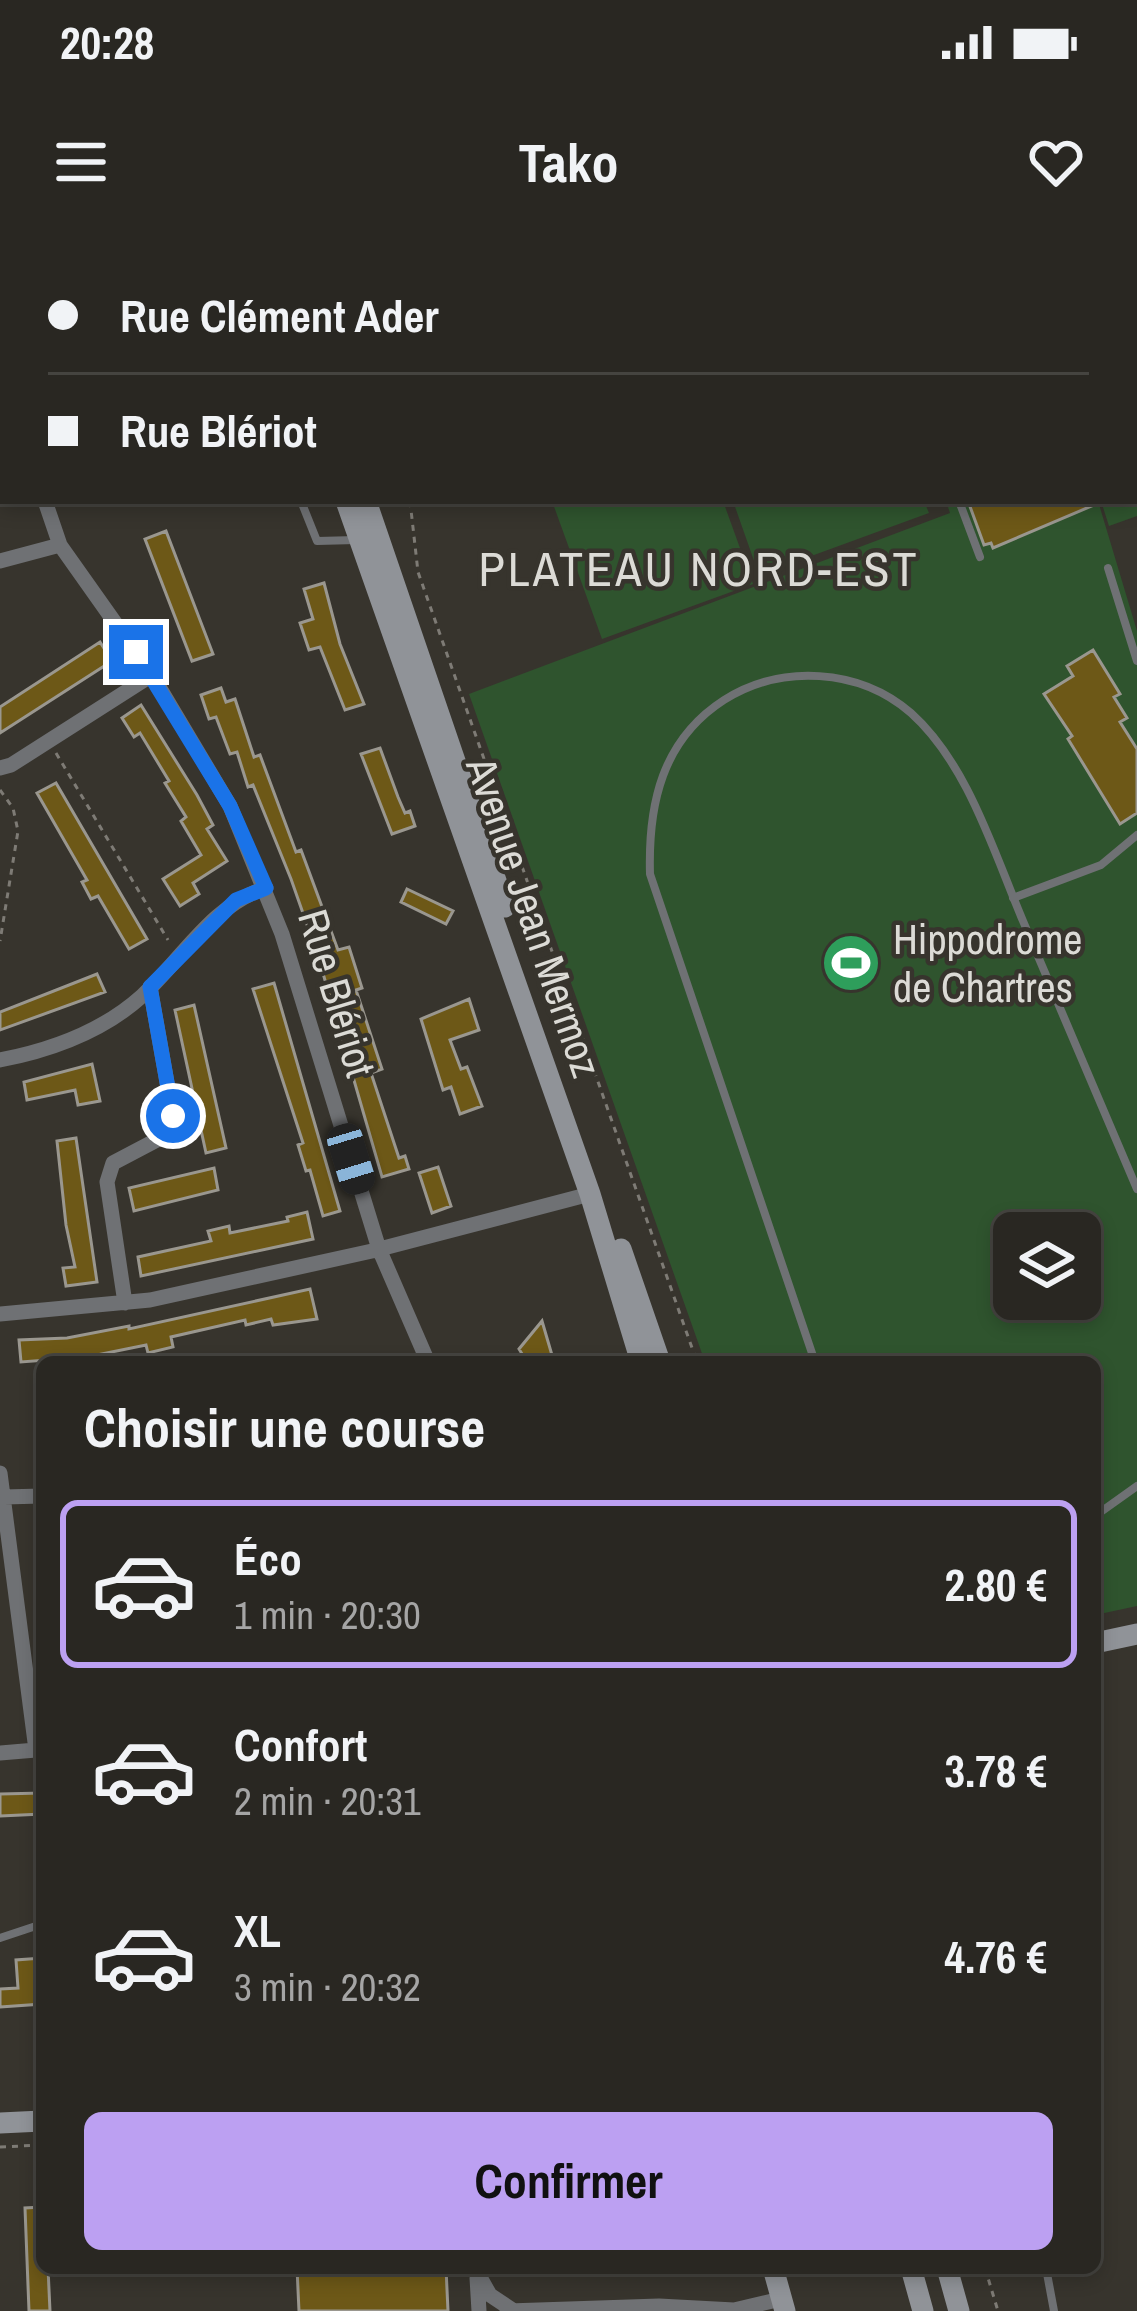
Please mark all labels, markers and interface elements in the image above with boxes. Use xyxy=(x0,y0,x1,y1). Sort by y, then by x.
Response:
text: 20:28 xyxy=(60,12,154,73)
text: Tako xyxy=(518,126,619,199)
icon: menu xyxy=(48,129,114,195)
icon: heart xyxy=(1023,129,1089,195)
text: Rue Clément Ader xyxy=(120,285,439,346)
text: Rue Blériot xyxy=(120,400,317,461)
district label: PLATEAU NORD-EST xyxy=(479,536,919,601)
route end xyxy=(109,625,163,679)
street label: Avenue Jean Mermoz xyxy=(453,749,615,1084)
street label: Rue Blériot xyxy=(285,902,389,1084)
place label: Hippodrome de Chartres xyxy=(893,911,1083,1015)
sports icon: Hippodrome de Chartres xyxy=(820,932,882,994)
route start xyxy=(146,1089,200,1143)
car xyxy=(323,1119,379,1199)
map controls xyxy=(993,1212,1101,1320)
button: layers xyxy=(993,1212,1101,1320)
text: Choisir une course xyxy=(84,1391,485,1464)
text: Éco xyxy=(234,1528,302,1589)
icon: car xyxy=(90,1530,198,1638)
text: 2.80 € xyxy=(944,1554,1047,1615)
text: 1 min · 20:30 xyxy=(234,1589,421,1641)
text: Confort xyxy=(234,1714,367,1775)
icon: car xyxy=(90,1716,198,1824)
text: 3.78 € xyxy=(944,1740,1047,1801)
text: 2 min · 20:31 xyxy=(234,1775,421,1827)
text: XL xyxy=(234,1900,281,1961)
icon: car xyxy=(90,1902,198,2010)
text: 4.76 € xyxy=(944,1926,1047,1987)
text: 3 min · 20:32 xyxy=(234,1961,421,2013)
button: Confirmer xyxy=(84,2112,1053,2250)

